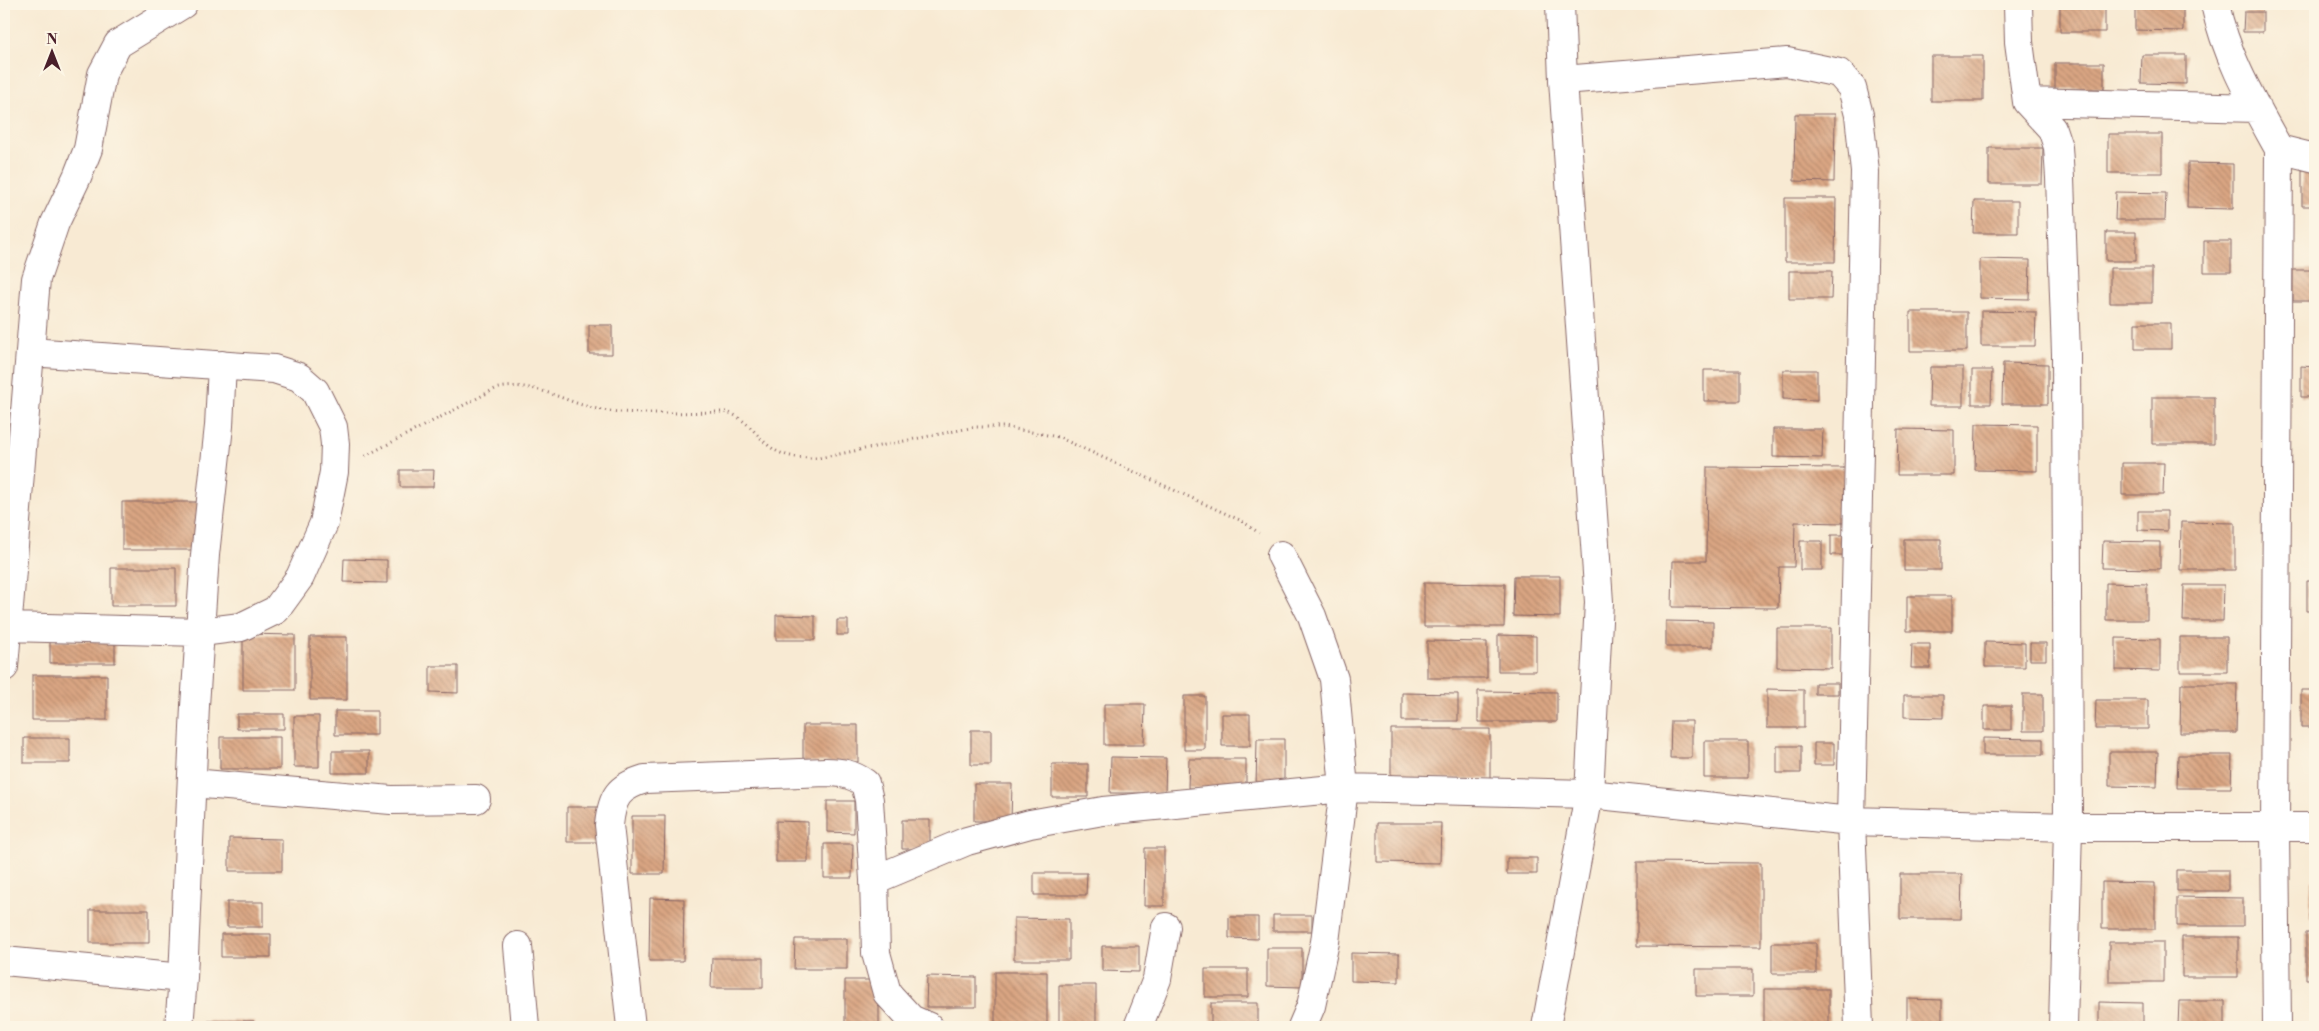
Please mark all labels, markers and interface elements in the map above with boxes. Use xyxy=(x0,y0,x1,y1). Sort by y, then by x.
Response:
north arrow xyxy=(28,28,78,78)
text: N xyxy=(46,31,58,49)

